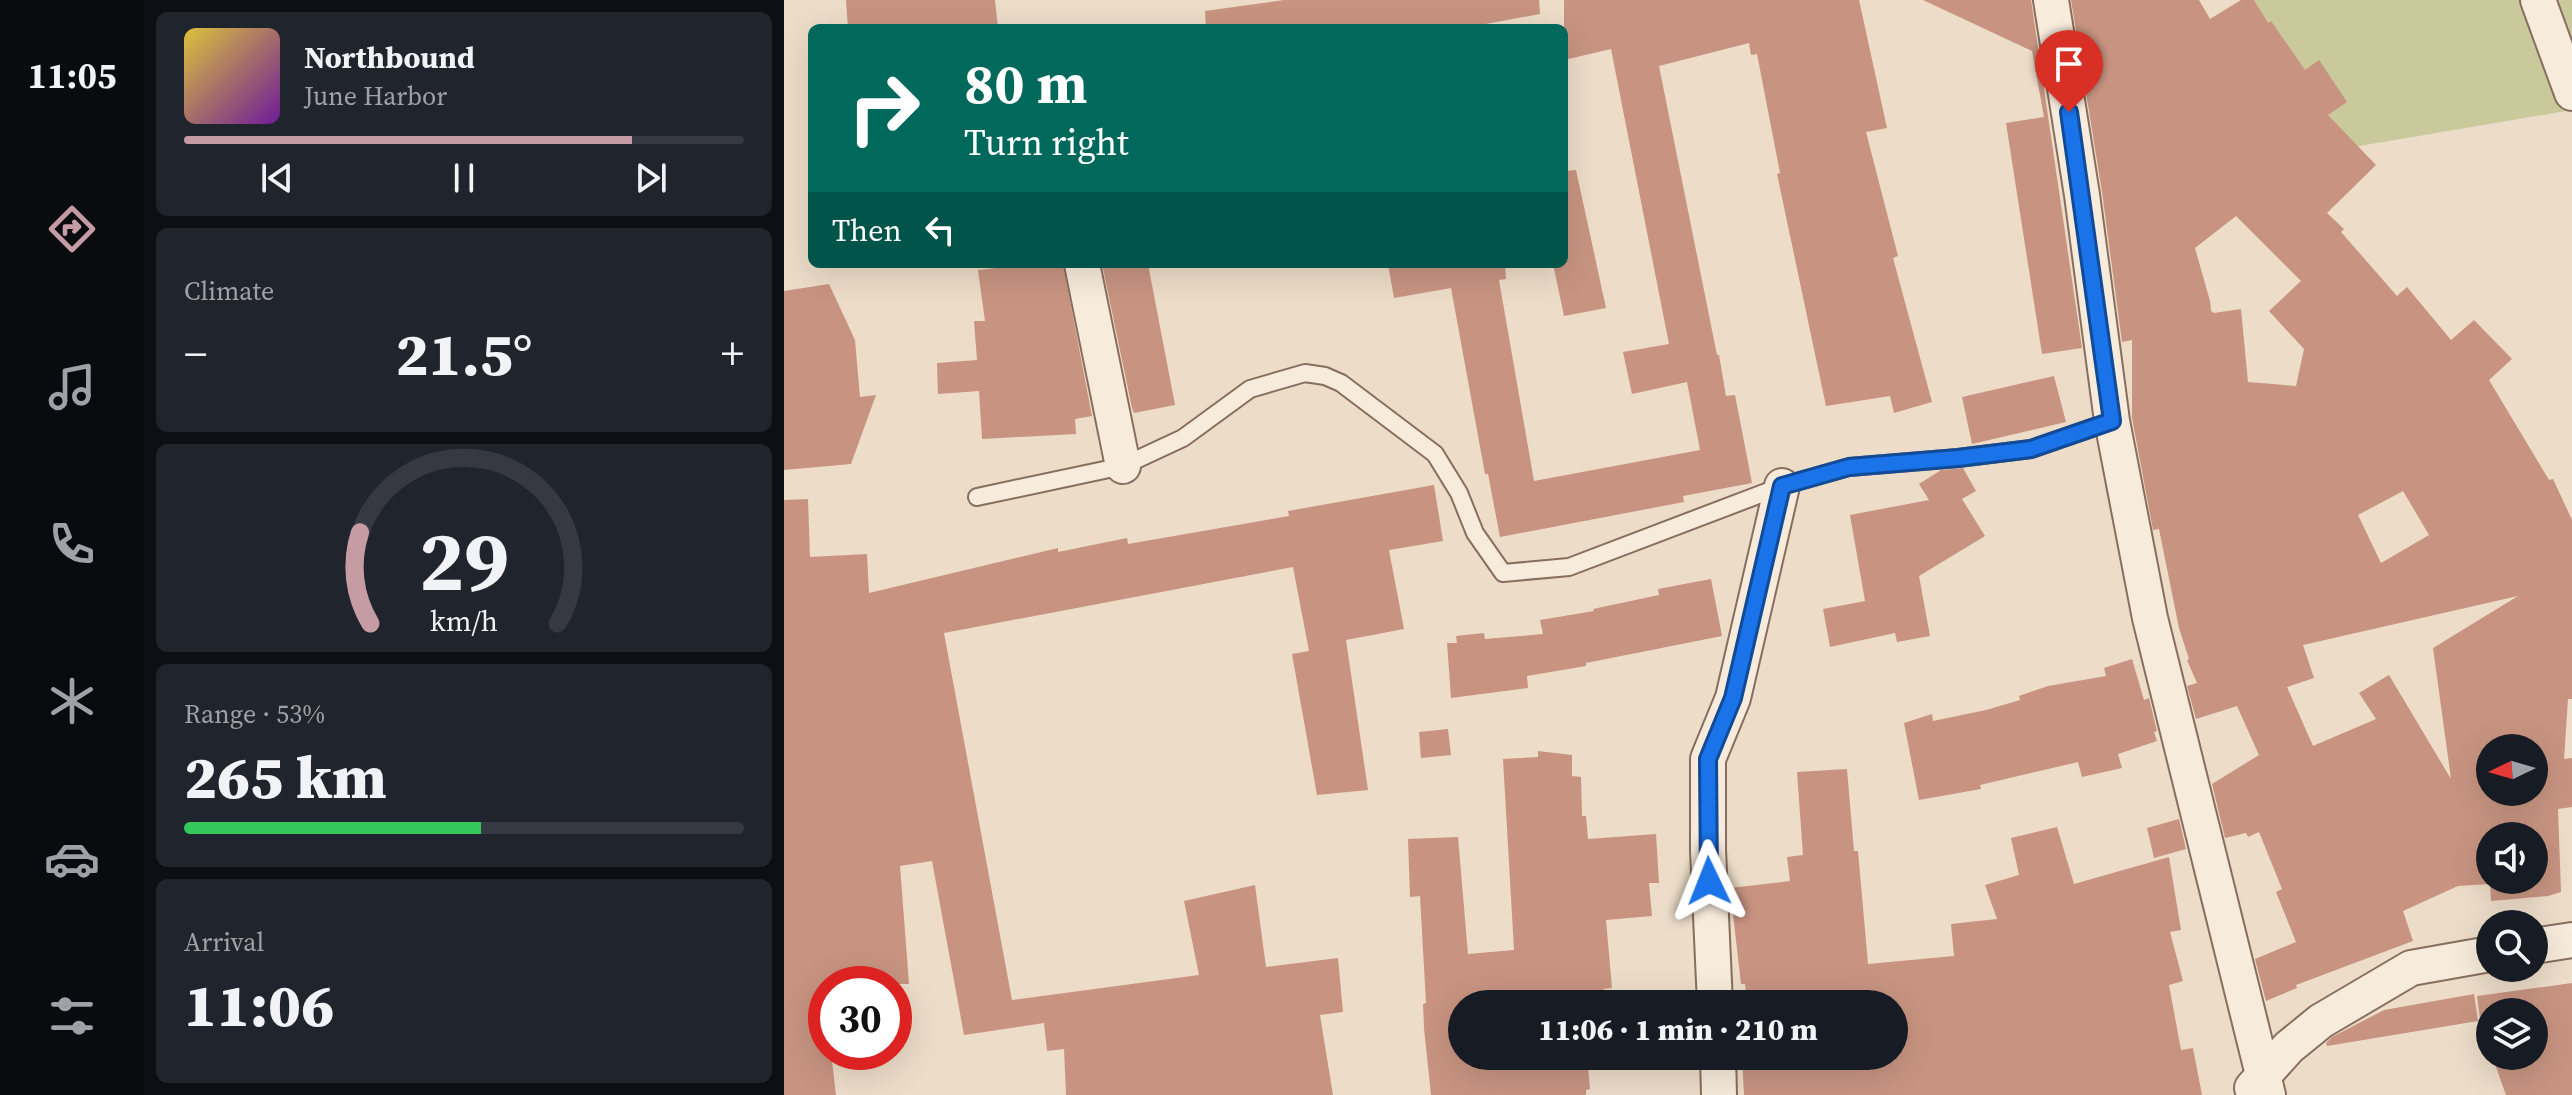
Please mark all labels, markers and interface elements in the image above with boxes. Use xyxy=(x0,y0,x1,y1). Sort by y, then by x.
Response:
pin xyxy=(2035,30,2103,112)
text: Northbound xyxy=(304,37,475,78)
icon: arrive xyxy=(2047,42,2091,86)
text: 80 m xyxy=(964,45,1087,122)
text: 11:05 xyxy=(28,51,116,100)
icon: right xyxy=(832,56,936,160)
text: June Harbor xyxy=(304,78,447,114)
text: Turn right xyxy=(964,118,1129,167)
icon: previous xyxy=(255,156,299,200)
icon: pause xyxy=(442,156,486,200)
icon: next xyxy=(629,156,673,200)
icon: directions xyxy=(44,201,100,257)
icon: left xyxy=(918,208,962,252)
text: Then xyxy=(832,210,902,251)
text: Climate xyxy=(184,273,274,309)
text: 21.5° xyxy=(396,313,532,395)
text: − xyxy=(184,323,207,384)
text: + xyxy=(721,323,744,384)
icon: music xyxy=(44,359,100,415)
text: 29 xyxy=(419,503,509,617)
icon: phone xyxy=(44,516,100,572)
text: km/h xyxy=(430,601,498,641)
icon: climate xyxy=(44,673,100,729)
text: Range · 53% xyxy=(184,696,325,732)
north arrow xyxy=(2476,734,2548,806)
map controls xyxy=(2476,734,2548,1070)
text: 265 km xyxy=(184,736,387,818)
button: sound xyxy=(2476,822,2548,894)
icon: car xyxy=(44,831,100,887)
position arrow xyxy=(1667,839,1751,923)
button: search xyxy=(2476,910,2548,982)
text: Arrival xyxy=(184,924,264,960)
text: 11:06 xyxy=(184,964,334,1046)
speed limit sign: 30 xyxy=(808,966,912,1070)
icon: filters xyxy=(44,988,100,1044)
button: layers xyxy=(2476,998,2548,1070)
text: 11:06 · 1 min · 210 m xyxy=(1538,1009,1818,1050)

